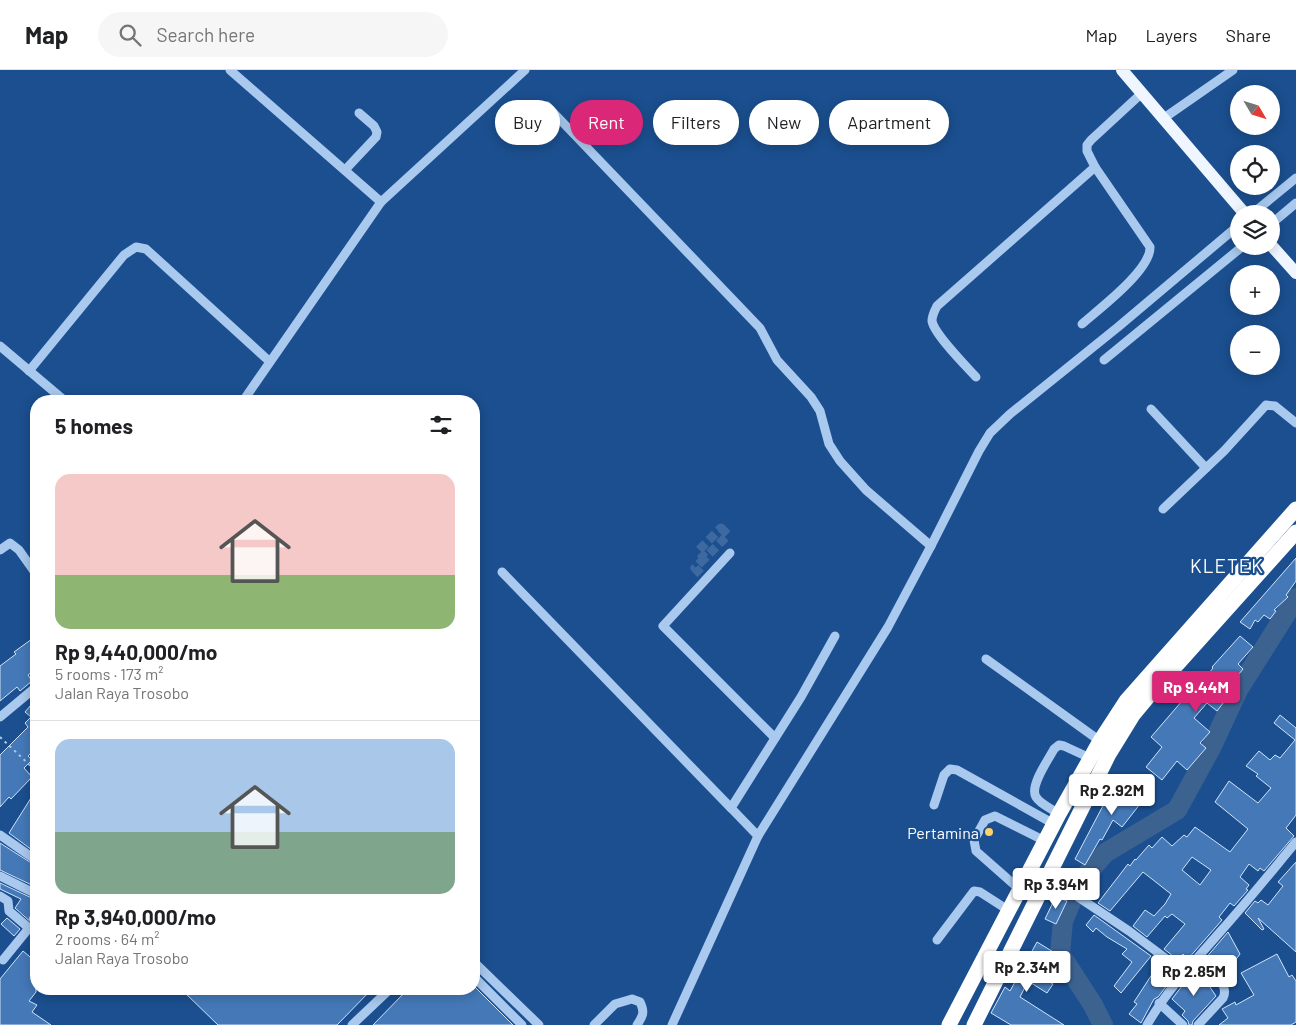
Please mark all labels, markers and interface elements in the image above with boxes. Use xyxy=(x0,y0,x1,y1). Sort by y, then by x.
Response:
search box xyxy=(98,12,448,57)
text: Map xyxy=(25,20,68,49)
icon: search xyxy=(116,21,144,49)
text: Search here xyxy=(156,23,255,46)
text: Map xyxy=(1085,24,1117,46)
text: Layers xyxy=(1145,24,1198,46)
text: Share xyxy=(1226,24,1271,46)
north arrow xyxy=(1230,85,1280,135)
map controls xyxy=(1230,85,1280,375)
chip: Buy xyxy=(495,100,560,145)
chip: Rent xyxy=(570,100,643,145)
chip: Filters xyxy=(653,100,739,145)
chip: New xyxy=(749,100,819,145)
chip: Apartment xyxy=(829,100,949,145)
button: locate xyxy=(1230,145,1280,195)
button: layers xyxy=(1230,205,1280,255)
button: + xyxy=(1230,265,1280,315)
button: − xyxy=(1230,325,1280,375)
icon: filters xyxy=(427,411,455,439)
text: 5 homes xyxy=(55,413,133,438)
icon: home xyxy=(210,506,300,596)
district label: KLETEK xyxy=(1190,554,1264,577)
text: Rp 9,440,000/mo xyxy=(55,639,218,664)
text: 5 rooms · 173 m² xyxy=(55,664,163,683)
pin: Rp 9.44M xyxy=(1144,670,1248,713)
text: Rp 9.44M xyxy=(1163,677,1229,696)
text: Jalan Raya Trosobo xyxy=(55,683,189,702)
icon: home xyxy=(210,772,300,862)
pin: Rp 2.92M xyxy=(1060,774,1164,816)
text: Rp 2.92M xyxy=(1080,780,1144,799)
place label: Pertamina xyxy=(907,823,979,842)
marker: Pertamina xyxy=(983,826,995,838)
pin: Rp 3.94M xyxy=(1004,868,1108,910)
text: Rp 3.94M xyxy=(1024,874,1088,893)
text: Rp 3,940,000/mo xyxy=(55,904,216,929)
text: 2 rooms · 64 m² xyxy=(55,929,159,948)
text: Jalan Raya Trosobo xyxy=(55,948,189,967)
pin: Rp 2.34M xyxy=(975,950,1079,993)
pin: Rp 2.85M xyxy=(1142,954,1246,997)
text: Rp 2.34M xyxy=(994,957,1060,976)
text: Rp 2.85M xyxy=(1162,961,1226,980)

